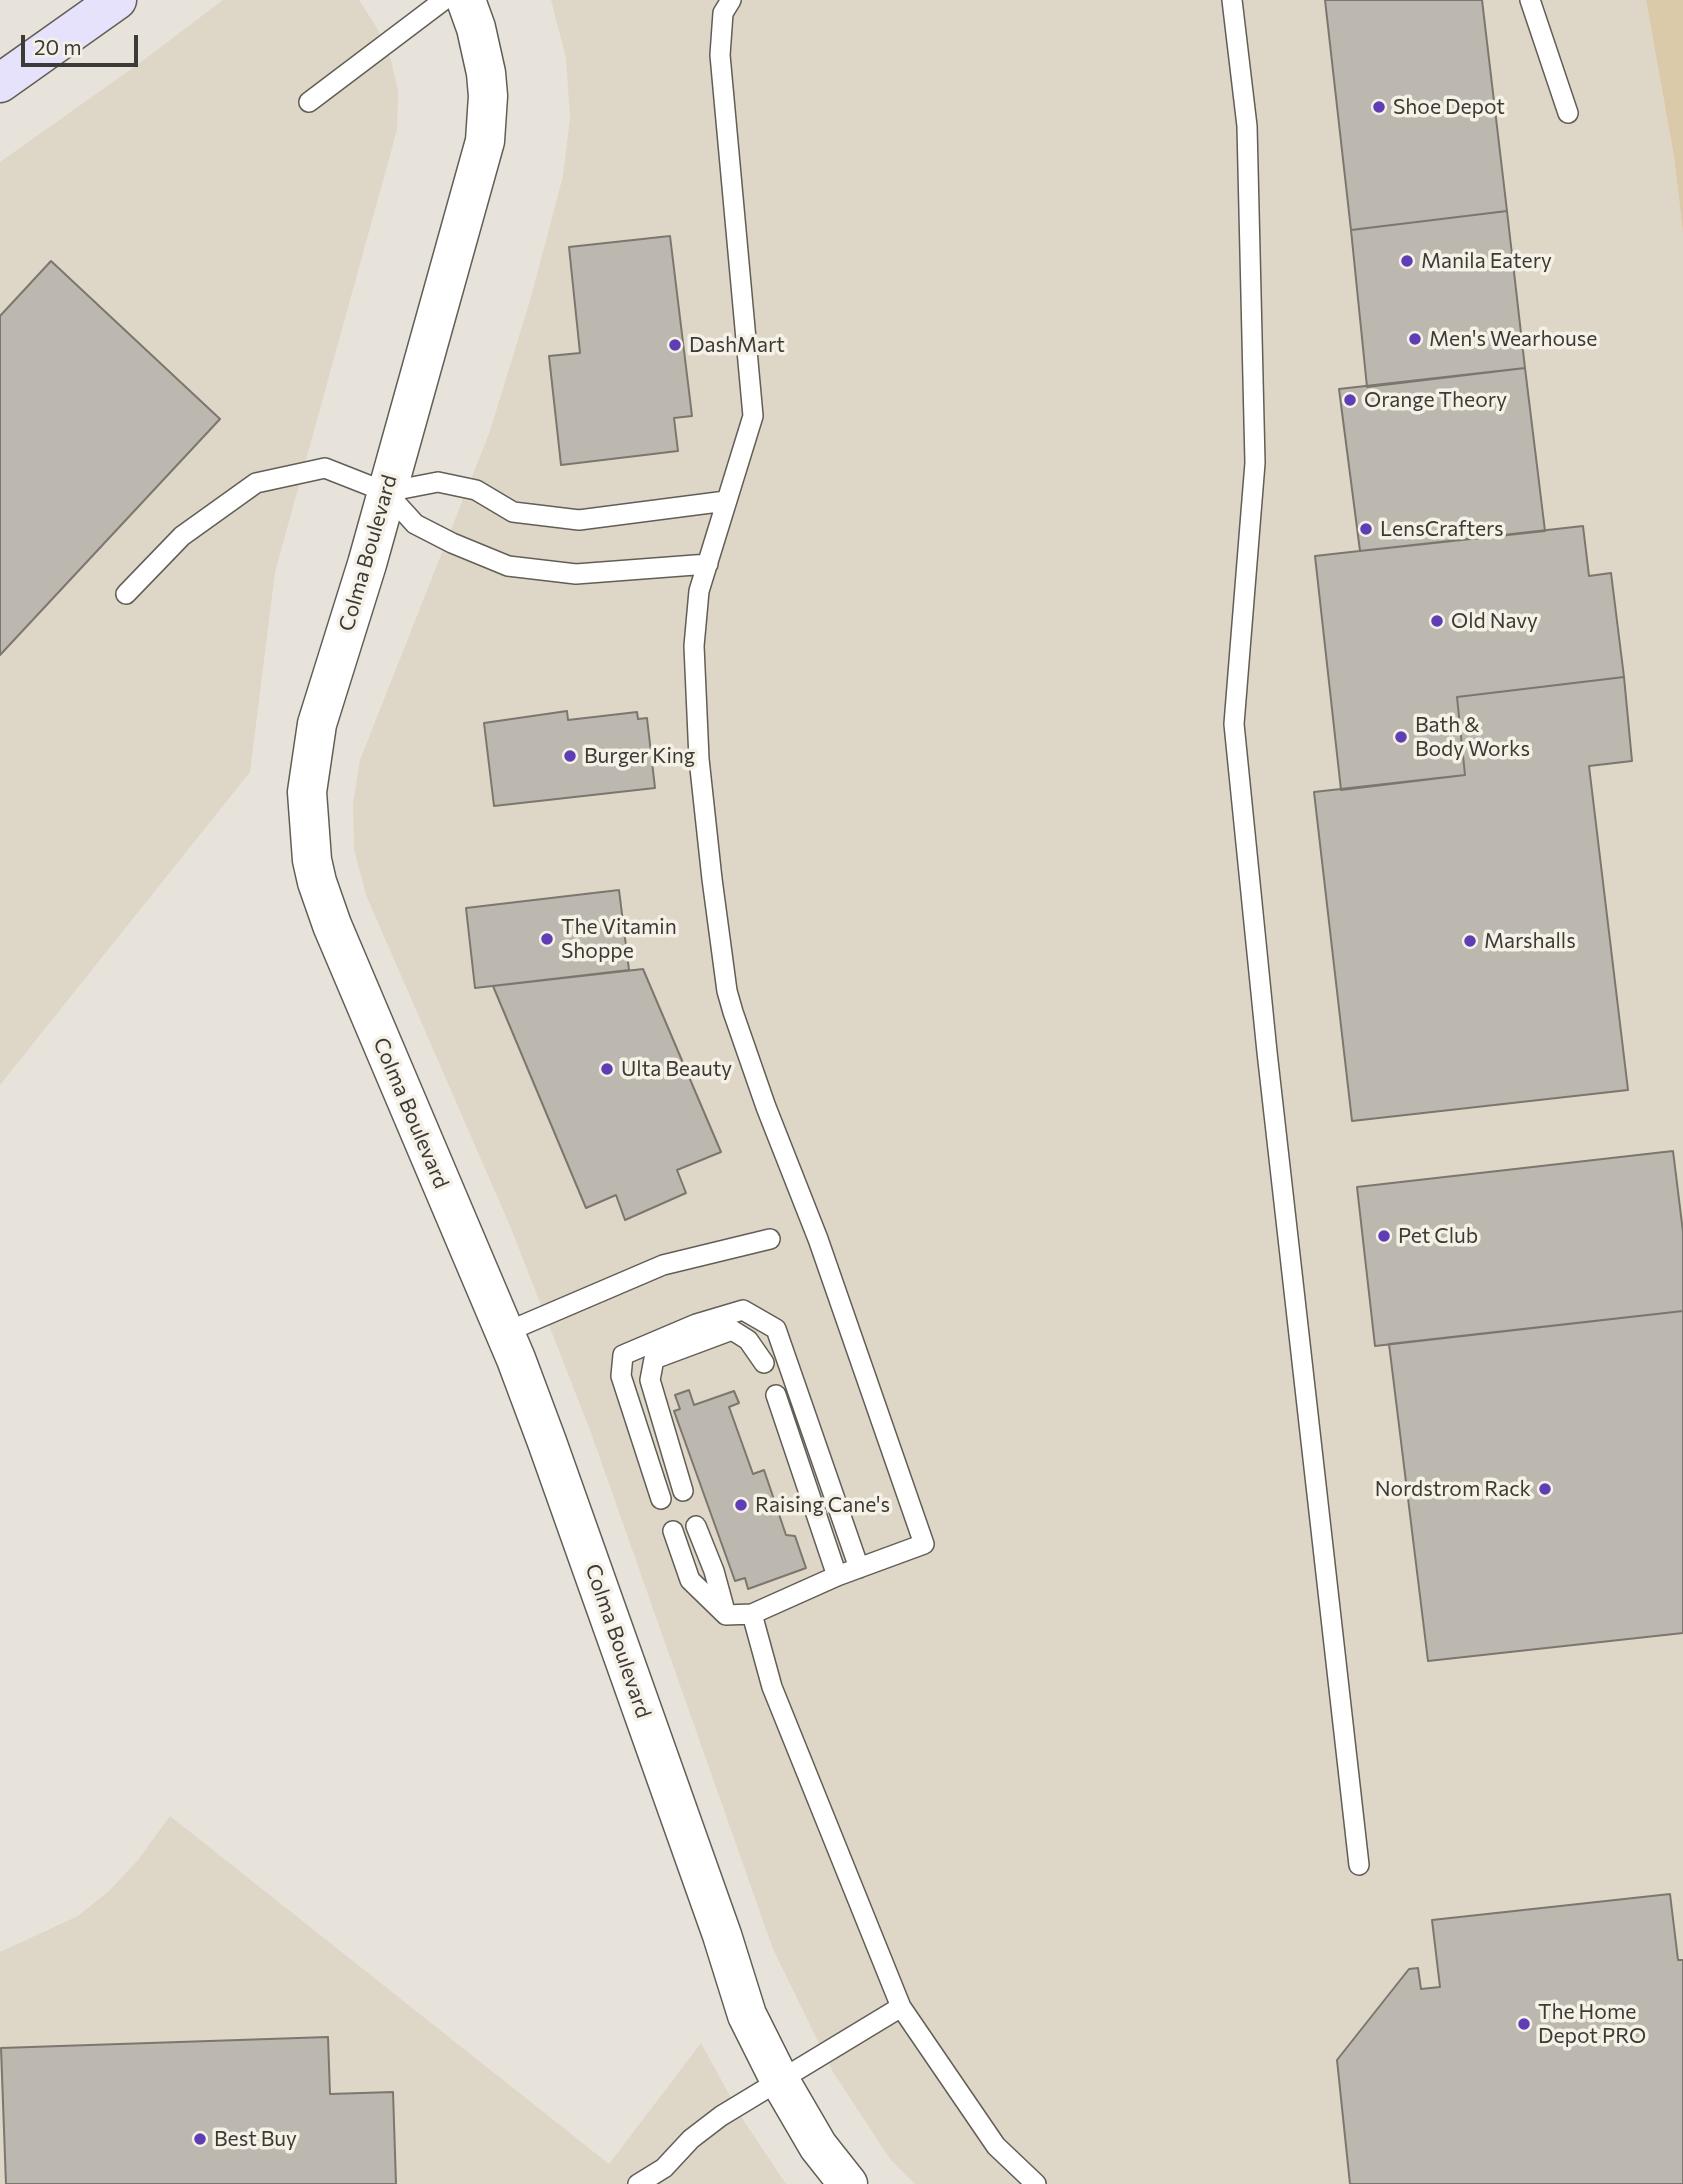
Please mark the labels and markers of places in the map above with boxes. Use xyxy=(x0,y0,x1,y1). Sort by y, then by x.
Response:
place label: Shoe Depot xyxy=(1393,94,1505,120)
marker: Shoe Depot xyxy=(1371,99,1387,115)
place label: Manila Eatery xyxy=(1421,248,1552,274)
marker: Manila Eatery xyxy=(1399,253,1415,269)
place label: Men's Wearhouse xyxy=(1429,326,1597,352)
marker: Men's Wearhouse xyxy=(1407,331,1423,347)
place label: DashMart xyxy=(689,332,785,358)
marker: DashMart xyxy=(667,337,683,353)
place label: Orange Theory xyxy=(1364,387,1507,413)
marker: Orange Theory xyxy=(1342,392,1358,408)
place label: LensCrafters xyxy=(1380,516,1504,542)
marker: LensCrafters xyxy=(1358,521,1374,537)
place label: Old Navy xyxy=(1451,608,1538,634)
marker: Old Navy xyxy=(1429,613,1445,629)
place label: Bath & Body Works xyxy=(1415,712,1530,762)
marker: Bath & Body Works xyxy=(1393,729,1409,745)
place label: Burger King xyxy=(584,743,695,769)
marker: Burger King xyxy=(562,748,578,764)
place label: The Vitamin Shoppe xyxy=(561,914,677,964)
place label: Marshalls xyxy=(1484,928,1576,954)
marker: The Vitamin Shoppe xyxy=(539,931,555,947)
marker: Marshalls xyxy=(1462,933,1478,949)
place label: Ulta Beauty xyxy=(621,1056,732,1082)
marker: Ulta Beauty xyxy=(599,1061,615,1077)
place label: Pet Club xyxy=(1398,1223,1478,1249)
marker: Pet Club xyxy=(1376,1228,1392,1244)
place label: Nordstrom Rack xyxy=(1375,1476,1531,1502)
marker: Nordstrom Rack xyxy=(1537,1481,1553,1497)
place label: Raising Cane's xyxy=(755,1492,890,1518)
marker: Raising Cane's xyxy=(733,1497,749,1513)
place label: The Home Depot PRO xyxy=(1538,1999,1646,2049)
marker: The Home Depot PRO xyxy=(1516,2016,1532,2032)
place label: Best Buy xyxy=(214,2126,297,2152)
marker: Best Buy xyxy=(192,2131,208,2147)

